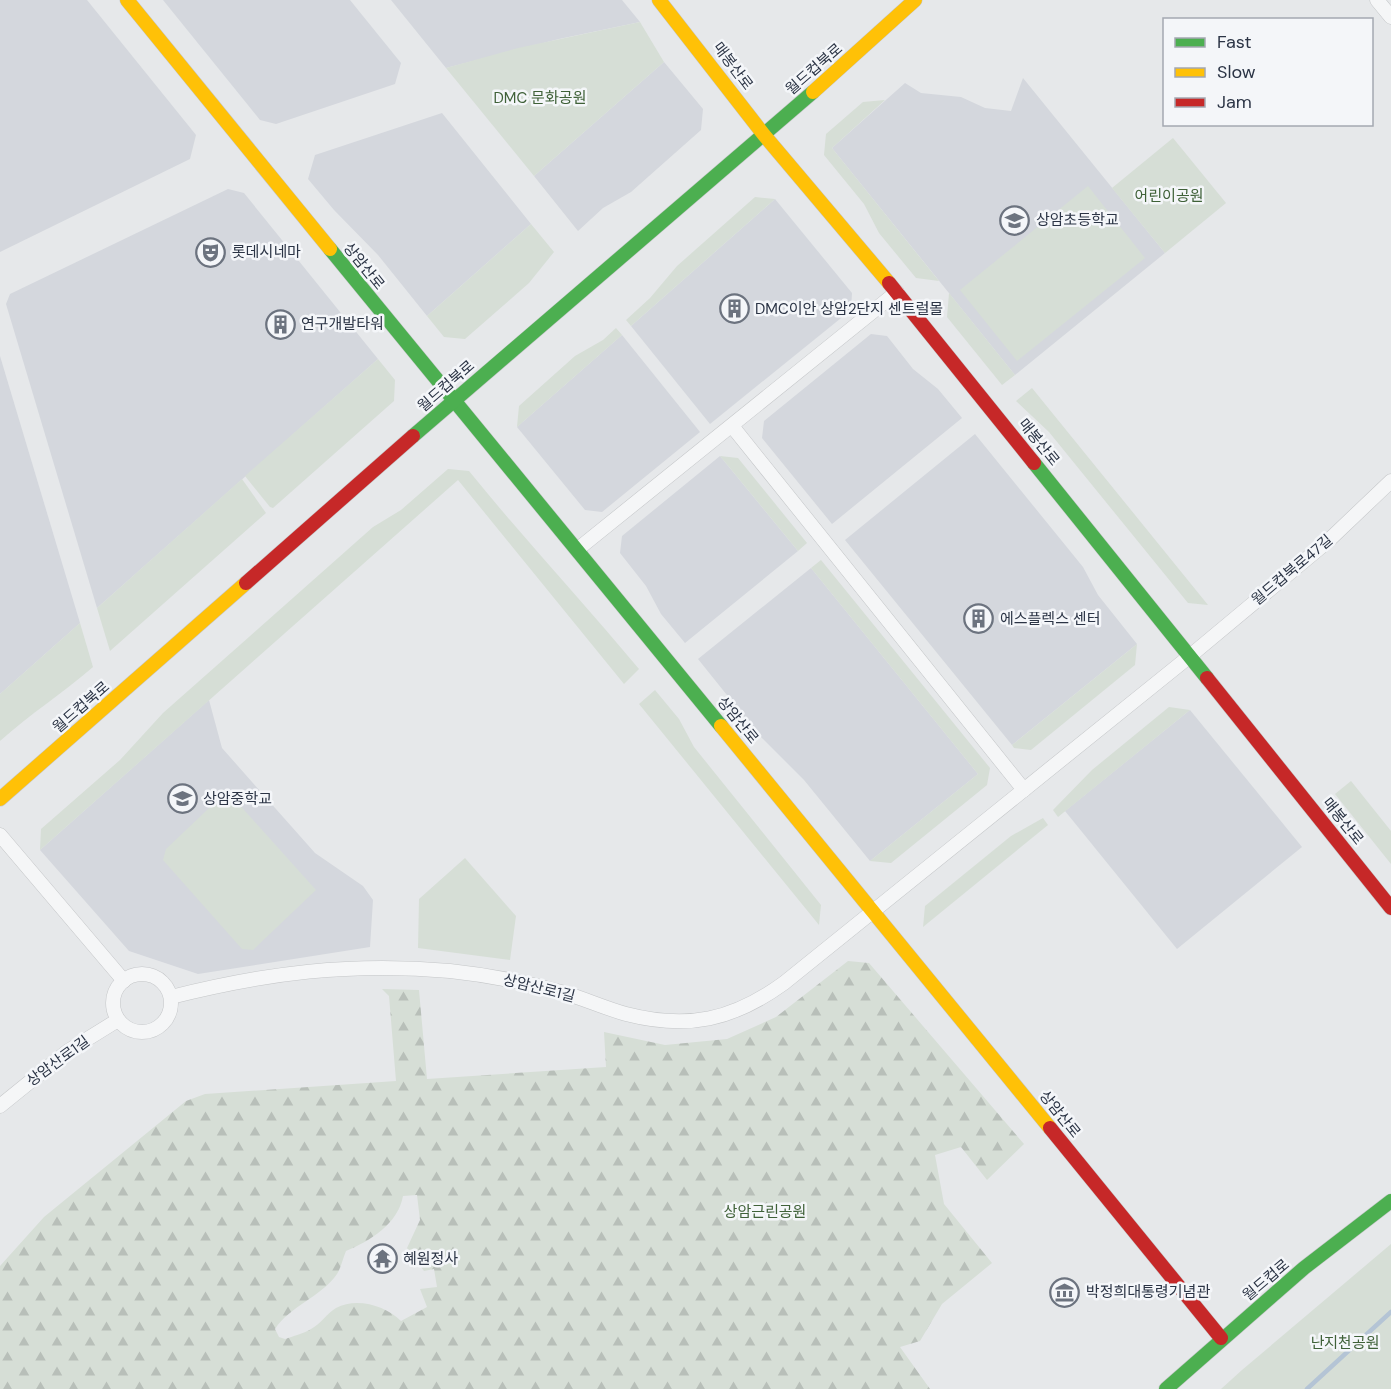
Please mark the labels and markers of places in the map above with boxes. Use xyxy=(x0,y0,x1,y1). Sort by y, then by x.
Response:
school or university icon: 상암초등학교 xyxy=(999,204,1031,236)
place label: 상암초등학교 xyxy=(1036,210,1119,230)
theatre icon: 롯데시네마 xyxy=(195,236,227,268)
place label: 롯데시네마 xyxy=(232,242,301,262)
building icon: DMC이안 상암2단지 센트럴몰 xyxy=(718,293,750,325)
place label: DMC이안 상암2단지 센트럴몰 xyxy=(755,299,943,319)
building icon: 연구개발타워 xyxy=(264,308,296,340)
place label: 연구개발타워 xyxy=(301,314,384,334)
building icon: 에스플렉스 센터 xyxy=(963,603,995,635)
place label: 에스플렉스 센터 xyxy=(1000,609,1101,629)
school or university icon: 상암중학교 xyxy=(166,783,198,815)
place label: 상암중학교 xyxy=(203,789,272,809)
temple icon: 혜원정사 xyxy=(366,1243,398,1275)
place label: 혜원정사 xyxy=(403,1249,458,1269)
museum icon: 박정희대통령기념관 xyxy=(1049,1276,1081,1308)
place label: 박정희대통령기념관 xyxy=(1086,1282,1210,1302)

